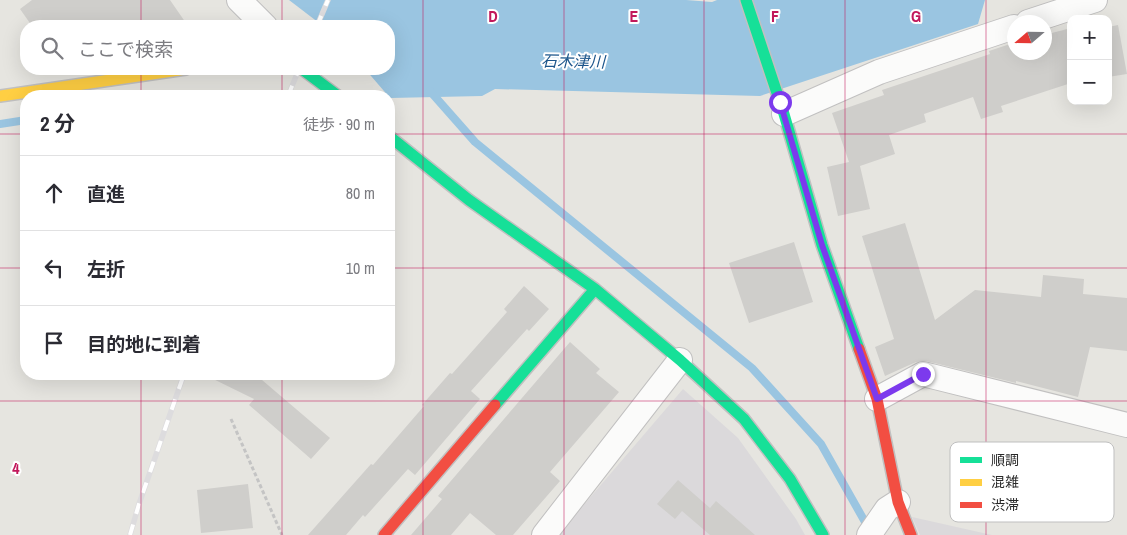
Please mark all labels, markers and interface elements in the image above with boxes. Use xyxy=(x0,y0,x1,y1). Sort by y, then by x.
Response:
text: D xyxy=(488,5,498,27)
text: E xyxy=(630,5,639,27)
text: F xyxy=(771,5,779,27)
text: G xyxy=(911,5,921,27)
north arrow xyxy=(1007,15,1052,60)
map controls xyxy=(1067,15,1112,105)
button: + xyxy=(1067,15,1112,60)
search box xyxy=(20,20,395,75)
icon: search xyxy=(38,34,66,62)
text: ここで検索 xyxy=(78,36,173,62)
water label: 石木津川 xyxy=(541,49,607,73)
button: − xyxy=(1067,60,1112,105)
route start xyxy=(769,91,792,114)
text: 2 分 xyxy=(40,109,75,138)
text: 徒歩 · 90 m xyxy=(303,113,375,135)
icon: ahead xyxy=(40,179,68,207)
text: 直進 xyxy=(87,181,125,207)
text: 80 m xyxy=(346,182,375,204)
icon: left xyxy=(40,254,68,282)
text: 左折 xyxy=(87,256,125,282)
text: 10 m xyxy=(346,257,375,279)
icon: arrive xyxy=(40,329,68,357)
text: 目的地に到着 xyxy=(87,331,201,357)
route end xyxy=(912,363,935,386)
legend xyxy=(950,442,1114,522)
text: 順調 xyxy=(991,451,1019,469)
text: 4 xyxy=(12,457,20,479)
text: 混雑 xyxy=(991,473,1019,491)
text: 渋滞 xyxy=(991,496,1019,514)

